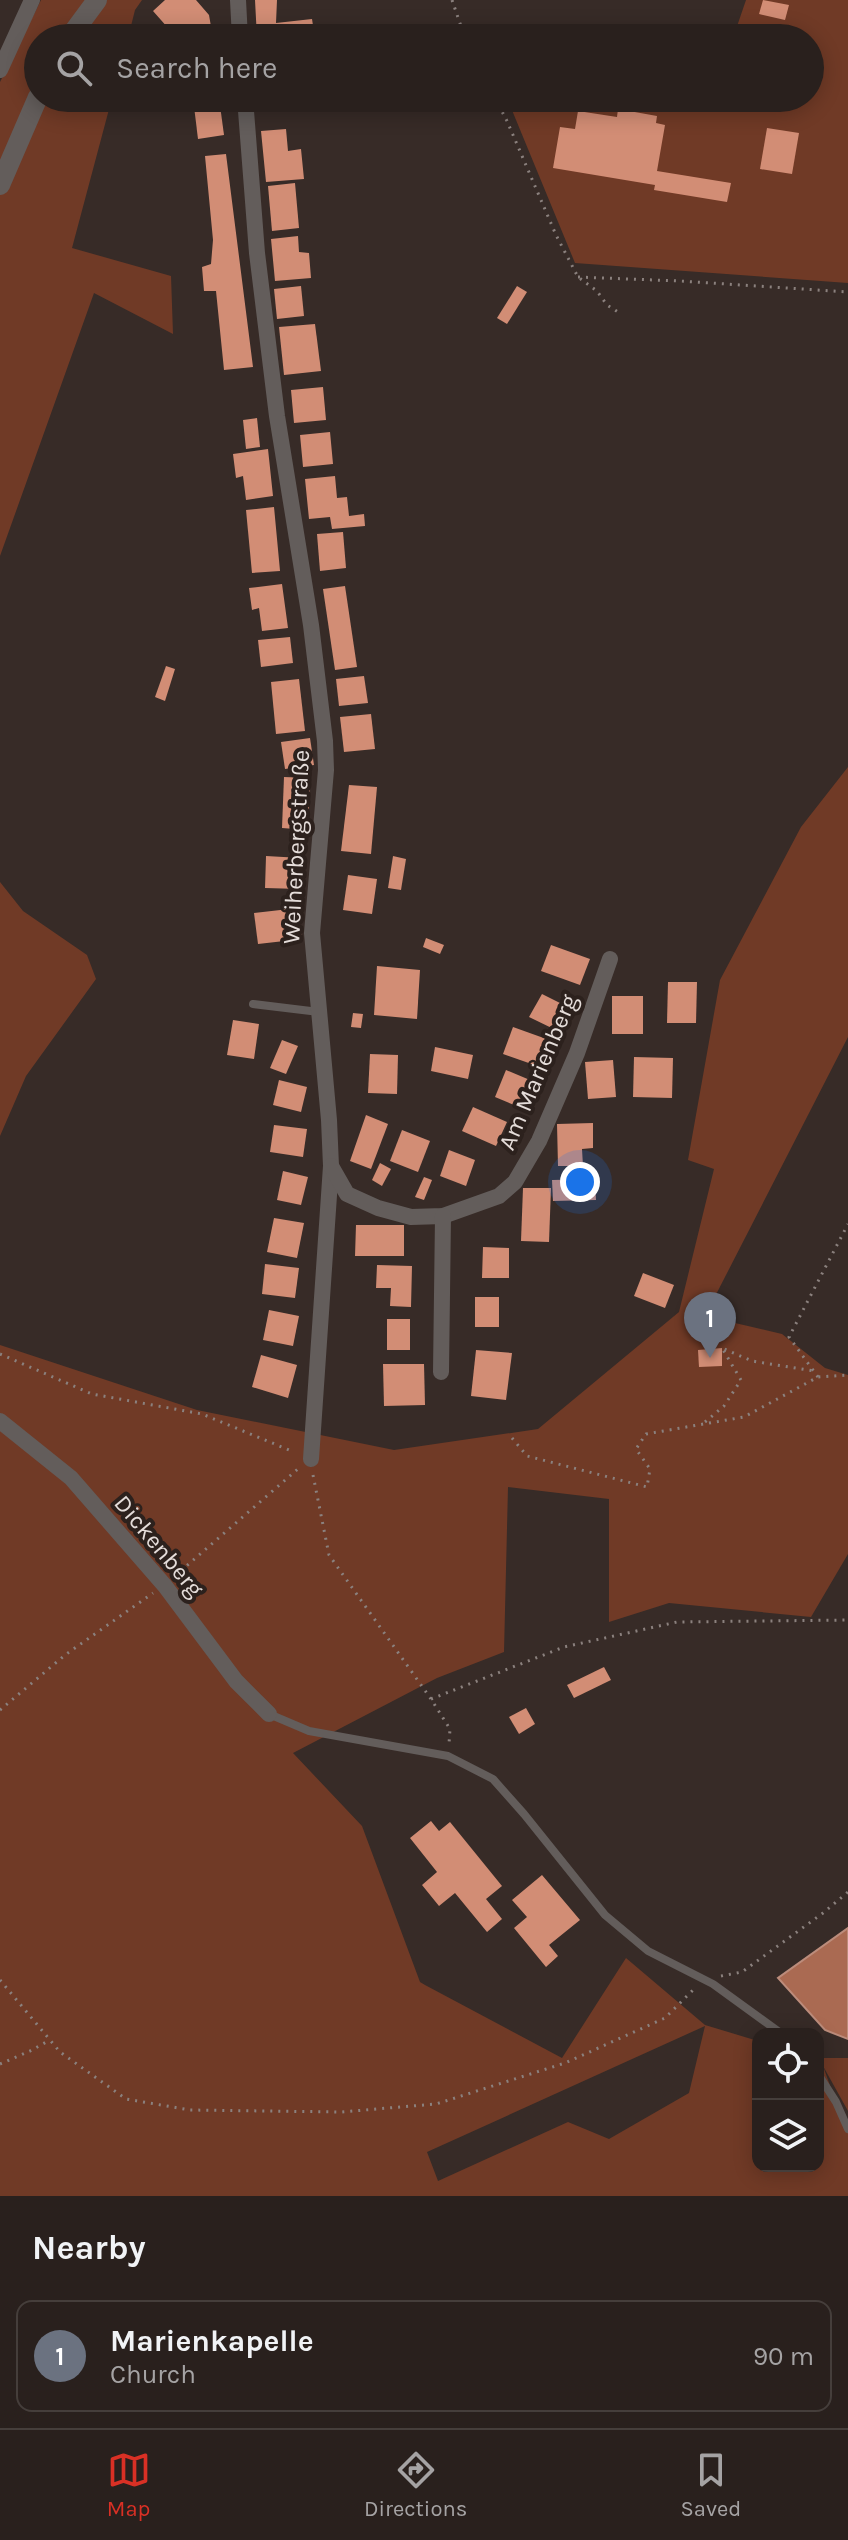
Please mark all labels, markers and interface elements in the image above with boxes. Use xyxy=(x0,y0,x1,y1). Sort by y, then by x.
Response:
search box xyxy=(24,24,824,112)
icon: search xyxy=(52,46,96,90)
text: Search here xyxy=(116,50,277,86)
street label: Weiherbergstraße xyxy=(277,749,315,945)
street label: Am Marienberg xyxy=(493,989,584,1154)
your location xyxy=(560,1162,600,1202)
pin: 1 xyxy=(684,1292,736,1358)
street label: Dickenberg xyxy=(108,1489,210,1603)
map controls xyxy=(752,2028,824,2172)
button: locate xyxy=(752,2028,824,2100)
button: layers xyxy=(752,2100,824,2172)
text: Nearby xyxy=(32,2228,146,2268)
text: Marienkapelle xyxy=(110,2323,314,2359)
text: 1 xyxy=(55,2341,65,2372)
text: 90 m xyxy=(753,2341,814,2372)
text: Church xyxy=(110,2359,196,2390)
tab: Map xyxy=(107,2448,151,2522)
tab: Directions xyxy=(364,2448,467,2522)
tab: Saved xyxy=(681,2448,741,2522)

